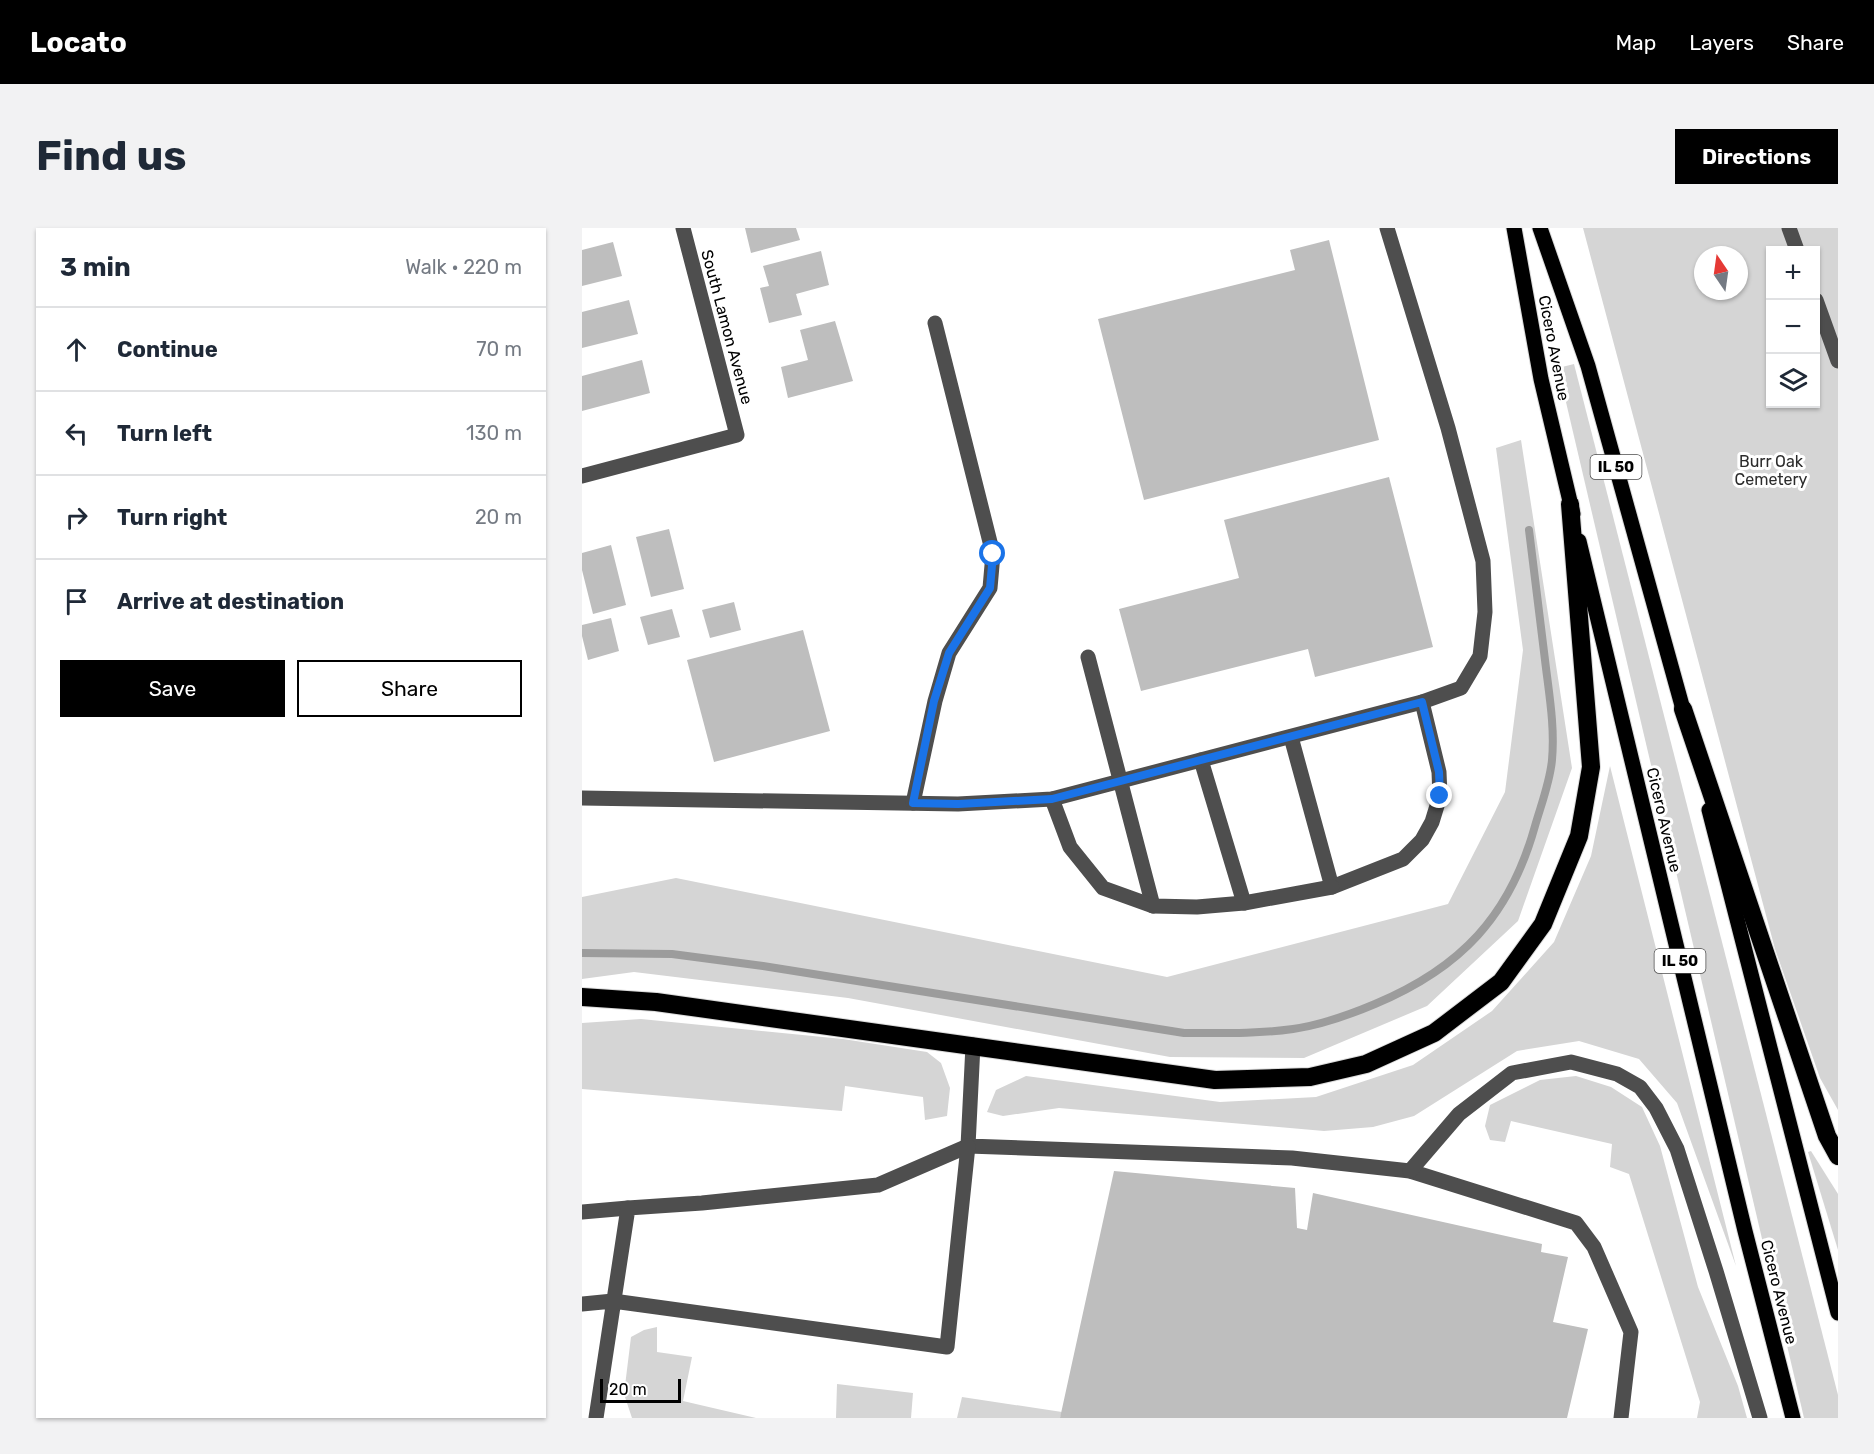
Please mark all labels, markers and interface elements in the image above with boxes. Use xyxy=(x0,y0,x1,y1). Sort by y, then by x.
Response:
text: Locato xyxy=(30,26,127,59)
text: Map xyxy=(1615,30,1656,55)
text: Layers xyxy=(1689,30,1754,55)
text: Share xyxy=(1787,30,1844,55)
button: Directions xyxy=(1675,129,1838,184)
text: Find us xyxy=(36,131,187,181)
north arrow xyxy=(1694,246,1748,300)
map controls xyxy=(1766,246,1820,408)
button: + xyxy=(1766,246,1820,300)
street label: South Lamon Avenue xyxy=(697,248,757,406)
text: 3 min xyxy=(60,252,131,283)
text: Walk · 220 m xyxy=(405,255,522,279)
street label: Cicero Avenue xyxy=(1534,294,1574,402)
button: − xyxy=(1766,300,1820,354)
icon: ahead xyxy=(60,333,93,366)
text: Continue xyxy=(117,336,218,363)
text: 70 m xyxy=(476,337,522,361)
button: layers xyxy=(1766,354,1820,408)
icon: left xyxy=(60,417,93,450)
text: Turn left xyxy=(117,420,212,447)
text: 130 m xyxy=(466,421,522,445)
park label: Burr Oak Cemetery xyxy=(1735,452,1808,489)
road number: IL 50 xyxy=(1590,455,1642,479)
icon: right xyxy=(60,501,93,534)
text: Turn right xyxy=(117,504,227,531)
text: 20 m xyxy=(475,505,522,529)
route start xyxy=(979,540,1005,566)
icon: arrive xyxy=(60,585,93,618)
text: Arrive at destination xyxy=(117,588,344,615)
button: Save xyxy=(60,660,285,717)
button: Share xyxy=(297,660,522,717)
street label: Cicero Avenue xyxy=(1643,766,1685,874)
route end xyxy=(1426,782,1452,808)
road number: IL 50 xyxy=(1654,949,1706,973)
street label: Cicero Avenue xyxy=(1757,1238,1801,1346)
scale bar xyxy=(600,1376,681,1404)
text: 20 m xyxy=(609,1380,647,1399)

